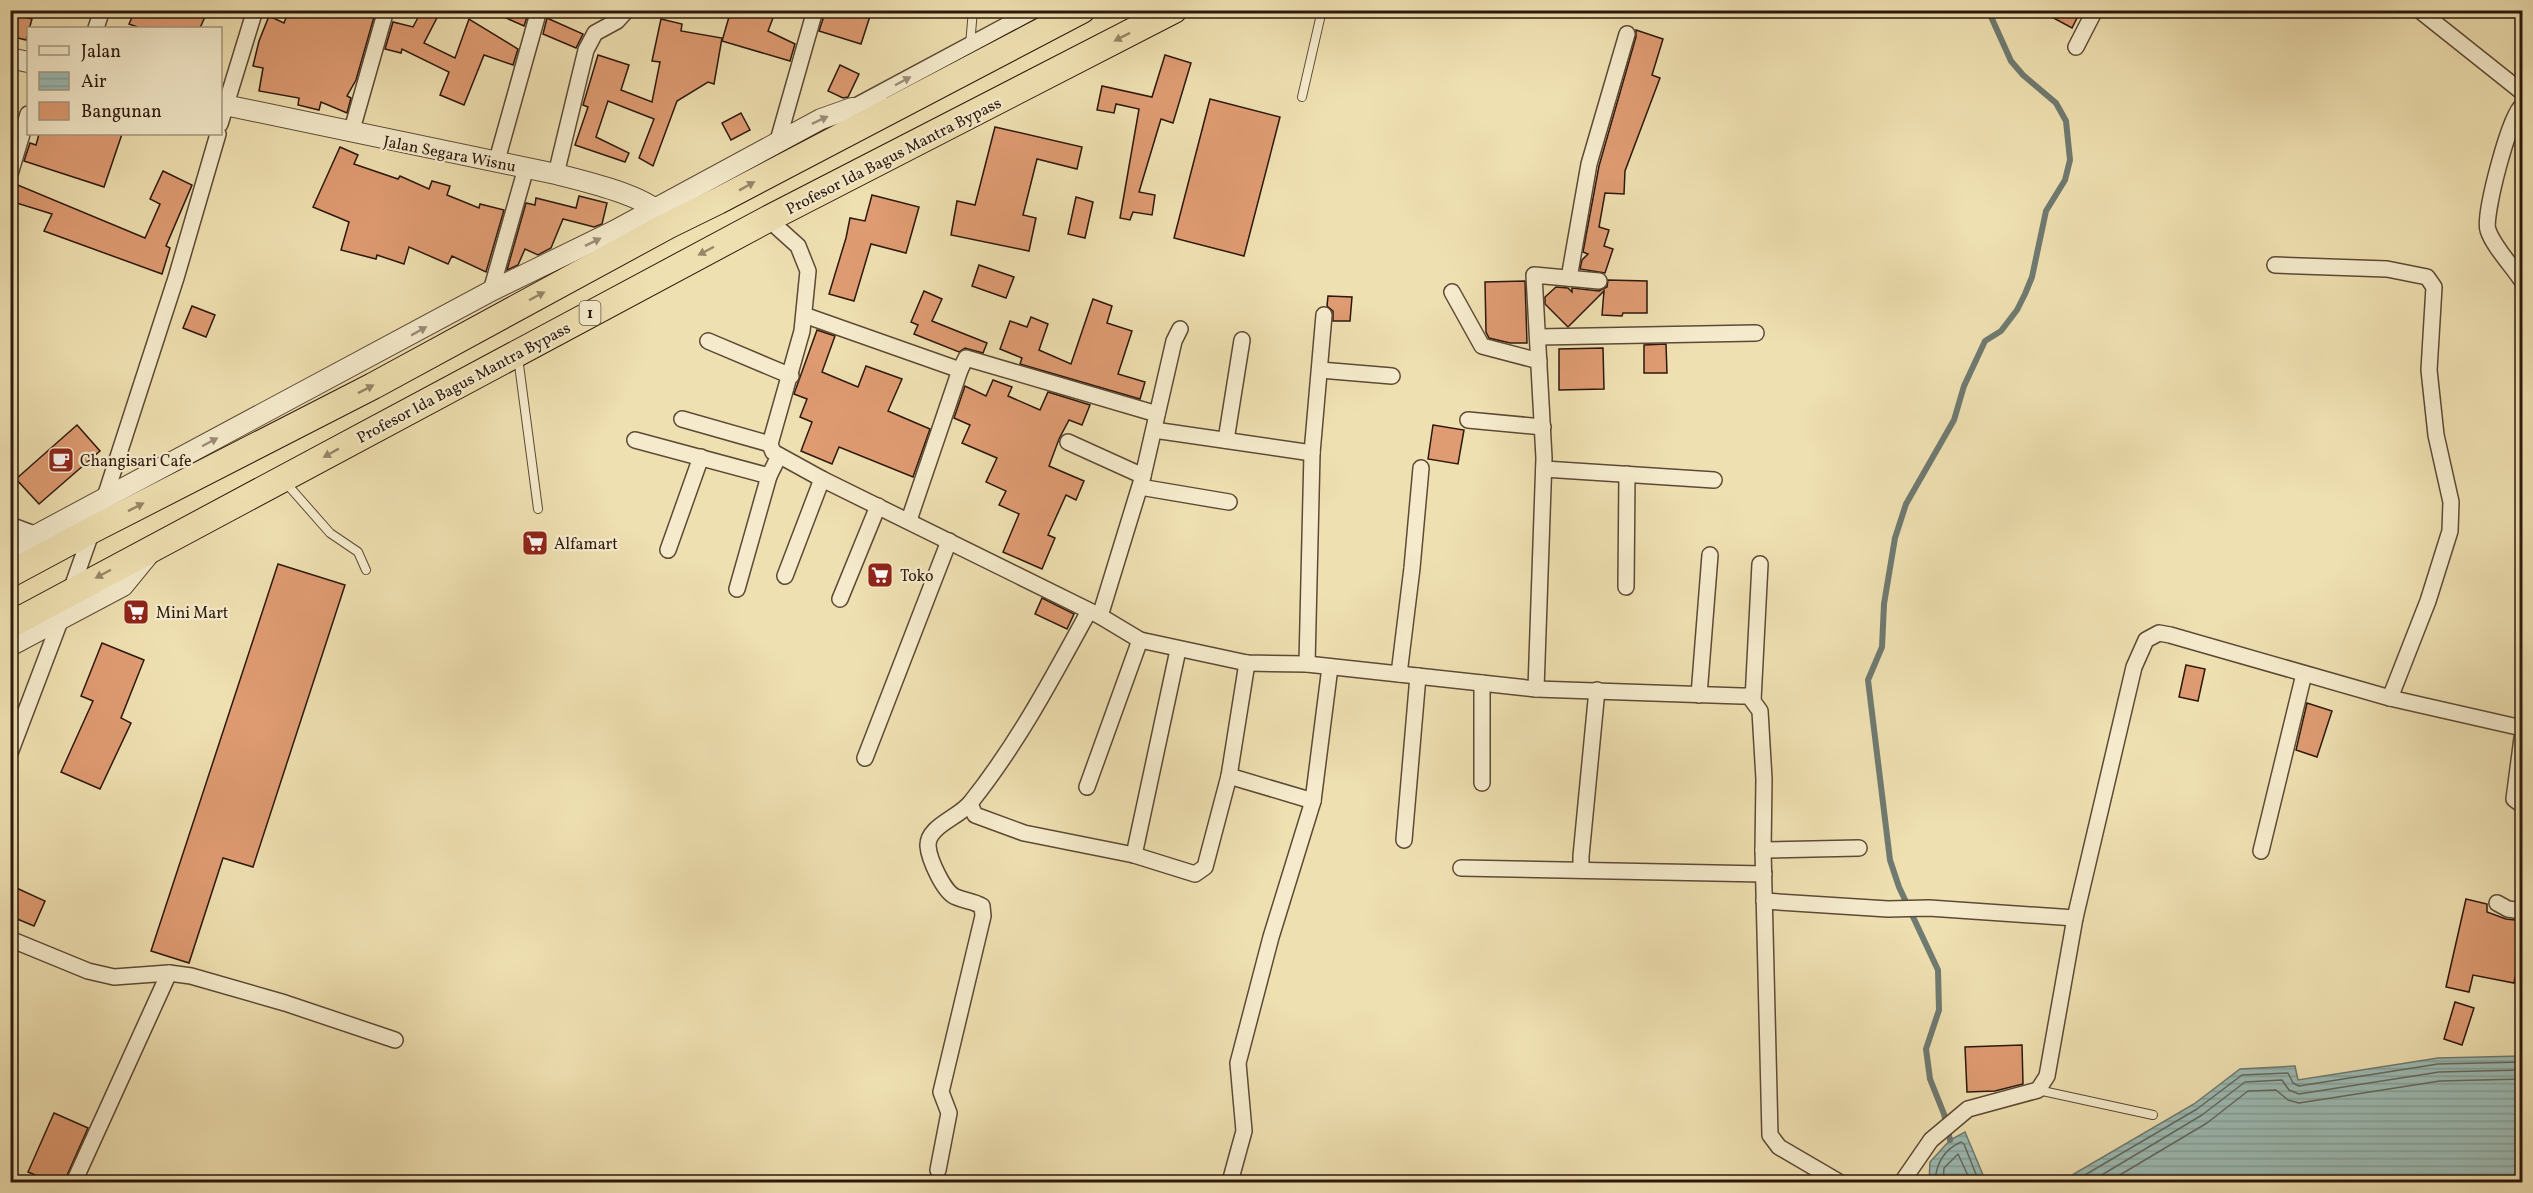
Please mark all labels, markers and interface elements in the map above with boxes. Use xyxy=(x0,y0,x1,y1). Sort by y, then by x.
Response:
legend xyxy=(27,27,222,135)
one-way arrow xyxy=(1114,32,1131,42)
text: Jalan xyxy=(81,40,121,65)
text: Air xyxy=(81,70,107,95)
one-way arrow xyxy=(894,76,912,86)
street label: Profesor Ida Bagus Mantra Bypass xyxy=(782,93,1006,221)
text: Bangunan xyxy=(81,100,162,125)
one-way arrow xyxy=(812,116,829,125)
street label: Jalan Segara Wisnu xyxy=(382,131,518,179)
one-way arrow xyxy=(739,181,756,191)
one-way arrow xyxy=(584,237,601,246)
one-way arrow xyxy=(698,247,715,256)
one-way arrow xyxy=(529,291,546,301)
road number: 1 xyxy=(580,301,600,325)
street label: Profesor Ida Bagus Mantra Bypass xyxy=(353,318,575,450)
one-way arrow xyxy=(411,326,428,336)
one-way arrow xyxy=(357,384,374,394)
one-way arrow xyxy=(202,437,219,447)
cafe icon: Changisari Cafe xyxy=(46,445,76,475)
one-way arrow xyxy=(323,448,340,458)
place label: Changisari Cafe xyxy=(80,451,192,473)
one-way arrow xyxy=(128,502,145,512)
supermarket icon: Alfamart xyxy=(520,528,550,558)
place label: Alfamart xyxy=(554,534,618,556)
supermarket icon: Toko xyxy=(865,560,895,590)
place label: Toko xyxy=(900,566,934,588)
one-way arrow xyxy=(95,569,112,579)
supermarket icon: Mini Mart xyxy=(121,597,151,627)
place label: Mini Mart xyxy=(156,603,229,625)

